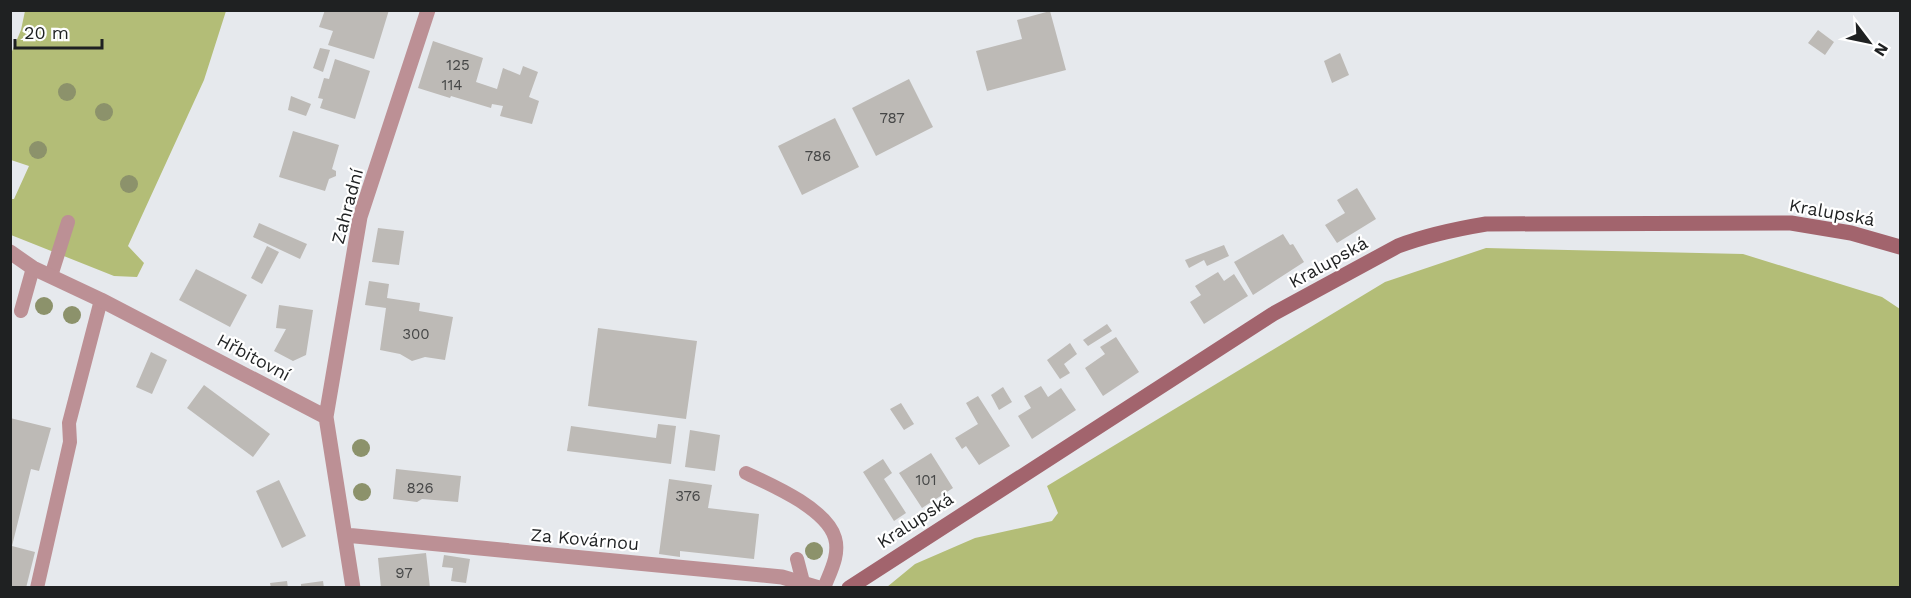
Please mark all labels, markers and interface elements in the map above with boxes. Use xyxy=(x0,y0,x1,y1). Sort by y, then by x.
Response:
scale bar xyxy=(15,12,102,50)
north arrow xyxy=(1839,12,1899,72)
text: 20 m xyxy=(24,22,69,43)
text: N xyxy=(1870,40,1892,60)
house number: 125 xyxy=(446,56,470,74)
house number: 114 xyxy=(442,76,462,94)
house number: 787 xyxy=(879,109,905,127)
house number: 786 xyxy=(805,147,831,165)
street label: Zahradní xyxy=(327,166,367,246)
street label: Kralupská xyxy=(1787,194,1877,230)
street label: Kralupská xyxy=(1285,232,1371,292)
house number: 300 xyxy=(402,325,430,343)
street label: Hřbitovní xyxy=(214,329,295,385)
house number: 101 xyxy=(915,471,937,489)
house number: 826 xyxy=(406,479,434,497)
house number: 376 xyxy=(675,487,701,505)
street label: Kralupská xyxy=(873,488,957,552)
street label: Za Kovárnou xyxy=(530,524,640,554)
house number: 97 xyxy=(395,564,413,582)

